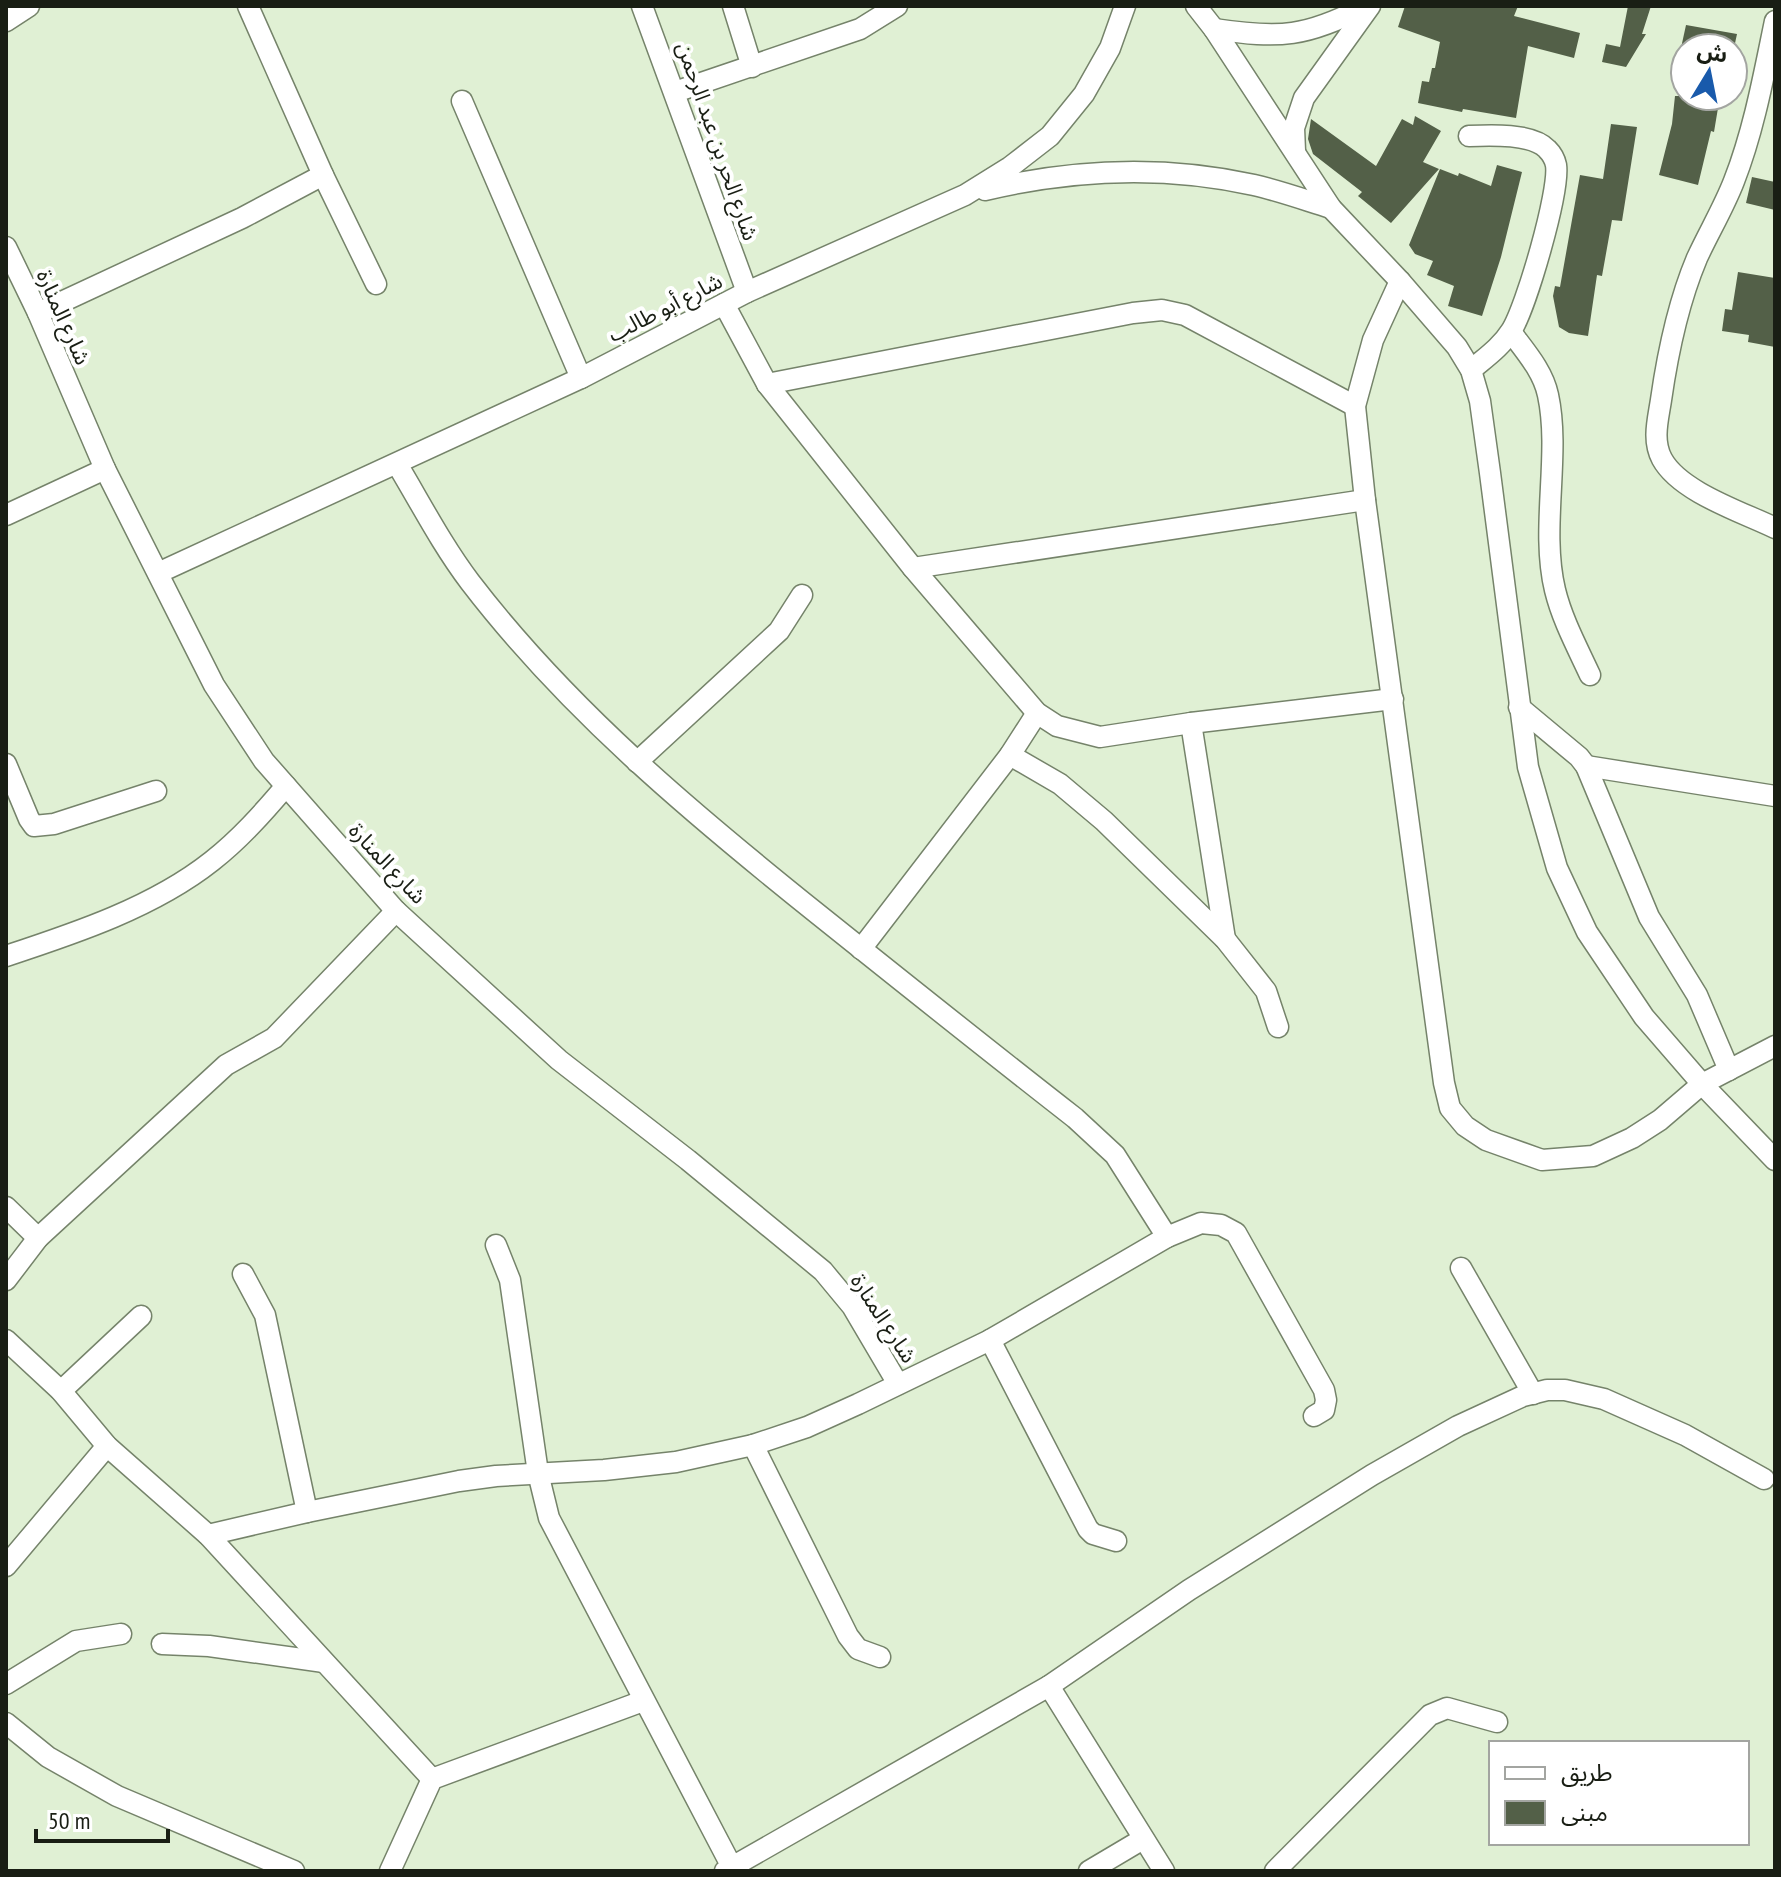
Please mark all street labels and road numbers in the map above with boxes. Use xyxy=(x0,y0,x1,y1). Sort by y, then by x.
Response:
street label: شارع الحر بن عبد الرحمن xyxy=(668,38,765,245)
street label: شارع المنارة xyxy=(28,265,97,370)
street label: شارع أبو طالب xyxy=(603,266,728,350)
street label: شارع المنارة xyxy=(341,816,433,912)
street label: شارع المنارة xyxy=(842,1268,923,1370)

